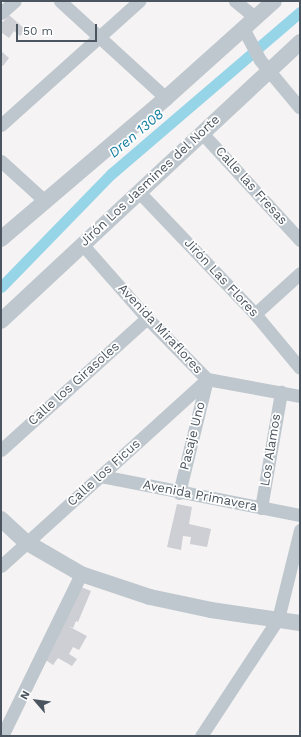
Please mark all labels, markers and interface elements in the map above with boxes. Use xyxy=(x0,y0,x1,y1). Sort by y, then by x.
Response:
scale bar xyxy=(18,16,99,42)
text: 50 m xyxy=(23,24,53,38)
water label: Dren 1308 xyxy=(105,105,167,161)
street label: Jirón Los Jasmines del Norte xyxy=(77,112,223,250)
street label: Calle las Fresas xyxy=(212,144,290,228)
street label: Jirón Las Flores xyxy=(181,235,261,321)
street label: Avenida Miraflores xyxy=(114,281,206,377)
street label: Calle los Girasoles xyxy=(25,339,123,429)
street label: Pasaje Uno xyxy=(177,400,209,472)
street label: Los Alamos xyxy=(258,412,284,488)
street label: Calle los Ficus xyxy=(64,436,144,510)
street label: Avenida Primavera xyxy=(141,477,259,515)
north arrow xyxy=(16,681,56,721)
text: N xyxy=(17,688,33,702)

